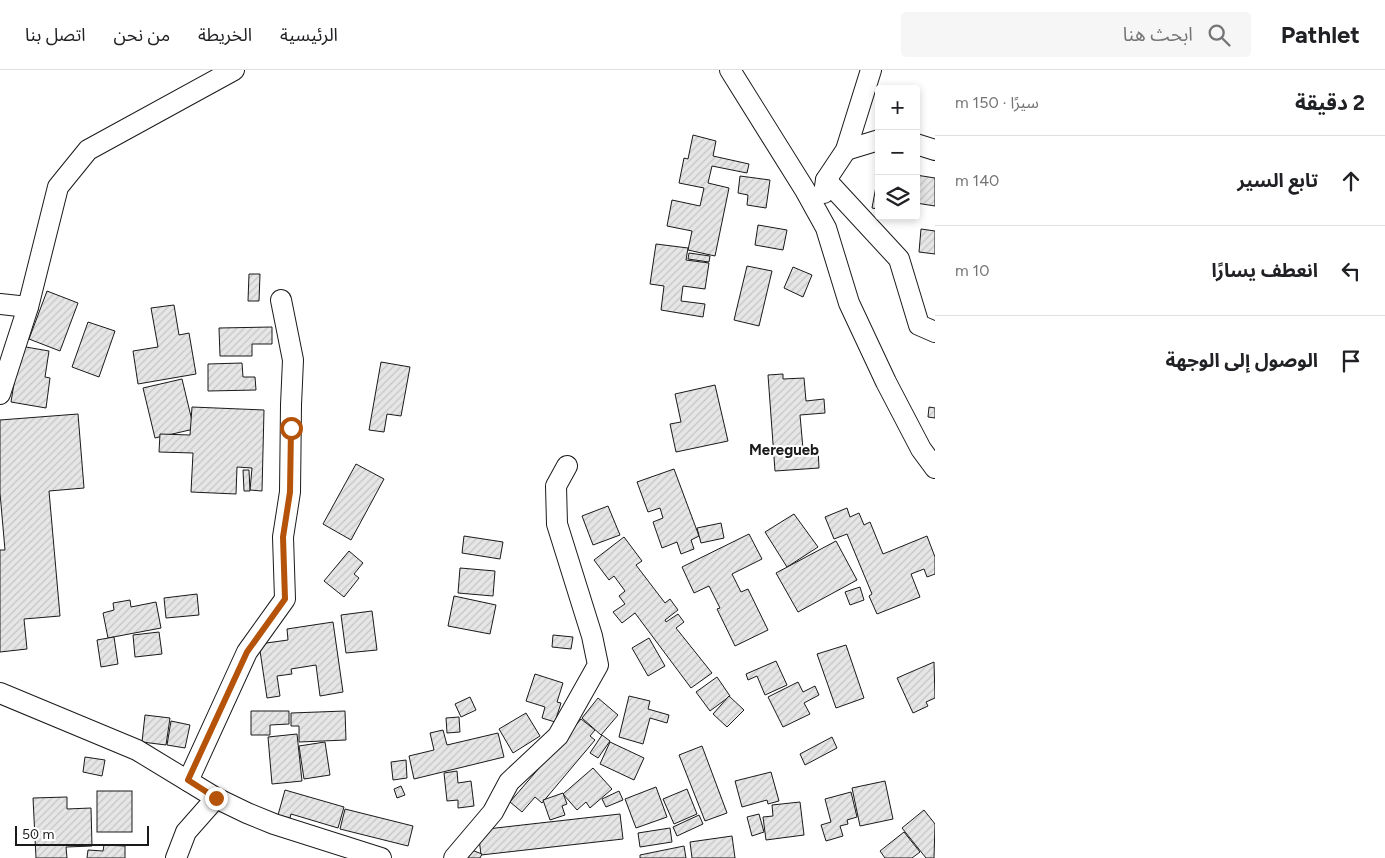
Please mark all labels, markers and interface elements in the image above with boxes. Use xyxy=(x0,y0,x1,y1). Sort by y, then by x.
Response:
search box xyxy=(901,12,1251,57)
text: Pathlet xyxy=(1281,20,1360,49)
icon: search xyxy=(1205,21,1233,49)
text: ابحث هنا xyxy=(1123,23,1193,46)
text: اتصل بنا xyxy=(25,24,86,46)
text: من نحن xyxy=(114,24,170,46)
text: الخريطة xyxy=(198,24,252,46)
text: الرئيسية xyxy=(280,24,338,46)
map controls xyxy=(875,85,920,220)
button: + xyxy=(875,85,920,130)
text: 2 دقيقة xyxy=(1295,90,1365,115)
text: سيرًا · 150 m xyxy=(955,93,1039,112)
button: − xyxy=(875,130,920,175)
icon: ahead xyxy=(1337,167,1365,195)
text: تابع السير xyxy=(1237,169,1318,192)
text: 140 m xyxy=(955,171,999,190)
button: layers xyxy=(875,175,920,220)
icon: left xyxy=(1337,257,1365,285)
text: انعطف يسارًا xyxy=(1211,259,1318,282)
text: 10 m xyxy=(955,261,989,280)
icon: arrive xyxy=(1337,347,1365,375)
text: الوصول إلى الوجهة xyxy=(1165,349,1318,372)
route start xyxy=(280,417,303,440)
district label: Meregueb xyxy=(749,441,819,459)
route end xyxy=(205,787,228,810)
scale bar xyxy=(15,823,149,846)
text: 50 m xyxy=(22,826,54,843)

